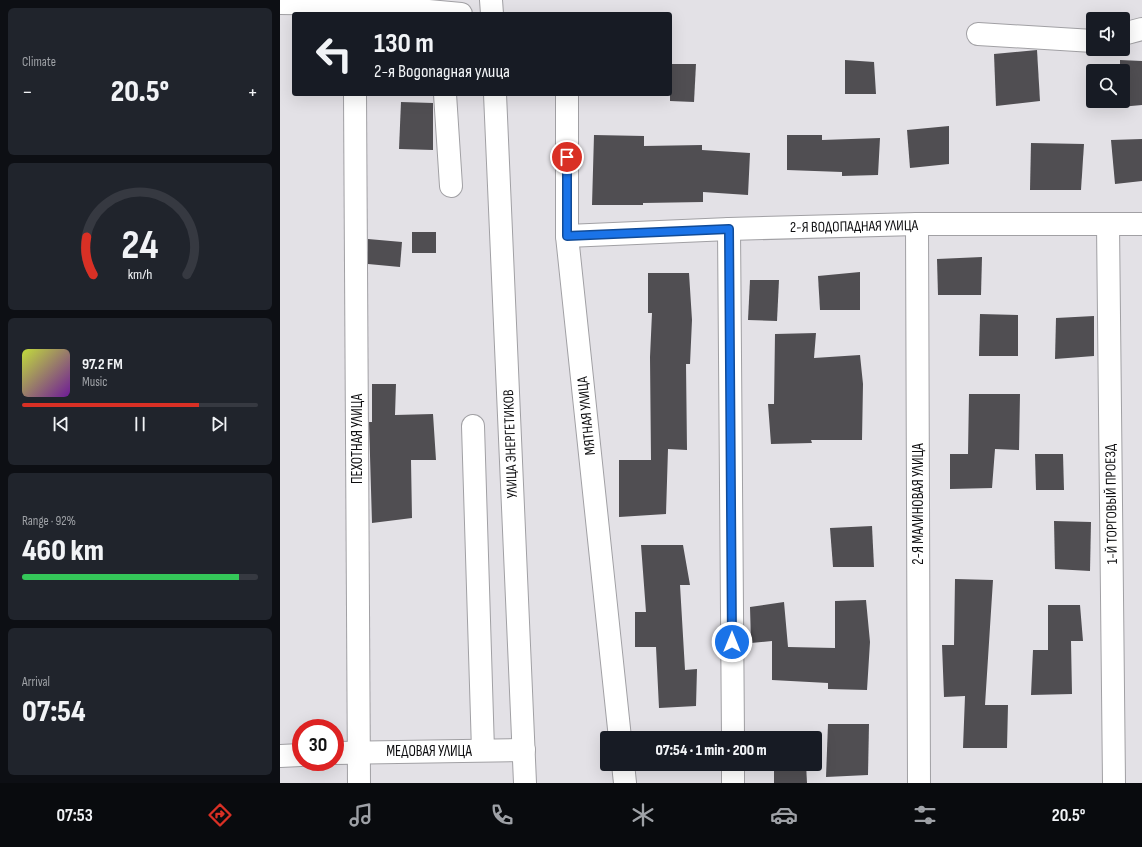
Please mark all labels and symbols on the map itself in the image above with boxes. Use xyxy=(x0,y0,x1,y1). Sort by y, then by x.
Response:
pin xyxy=(550,140,584,174)
street label: 2-Я ВОДОПАДНАЯ УЛИЦА xyxy=(790,216,919,237)
street label: МЯТНАЯ УЛИЦА xyxy=(573,375,600,456)
street label: УЛИЦА ЭНЕРГЕТИКОВ xyxy=(499,389,522,499)
street label: ПЕХОТНАЯ УЛИЦА xyxy=(348,393,367,484)
street label: 2-Я МАЛИНОВАЯ УЛИЦА xyxy=(909,443,928,565)
street label: 1-Й ТОРГОВЫЙ ПРОЕЗД xyxy=(1101,443,1122,564)
position arrow xyxy=(711,621,753,663)
speed limit sign: 30 xyxy=(292,719,344,771)
street label: МЕДОВАЯ УЛИЦА xyxy=(386,742,472,761)

